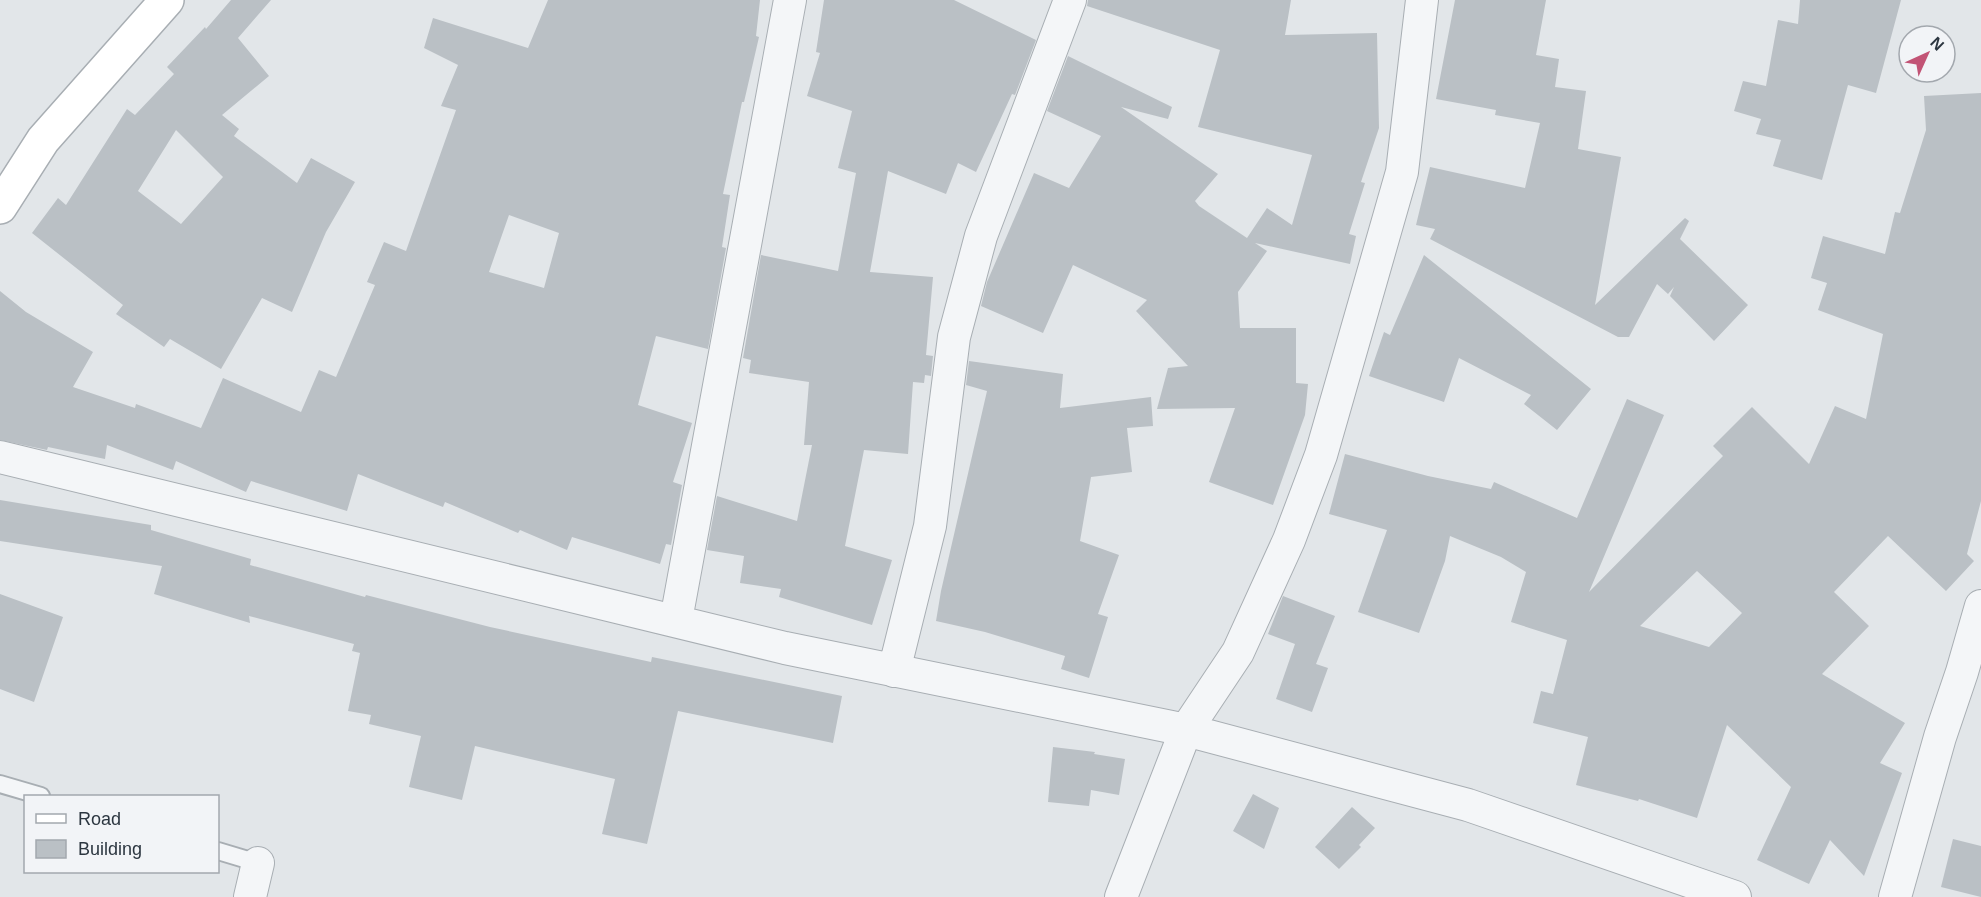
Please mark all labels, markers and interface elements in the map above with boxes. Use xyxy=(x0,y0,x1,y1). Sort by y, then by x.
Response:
north arrow xyxy=(1897,24,1957,84)
text: N xyxy=(1927,34,1947,54)
legend xyxy=(24,795,219,873)
text: Road xyxy=(78,809,121,829)
text: Building xyxy=(78,839,142,859)

